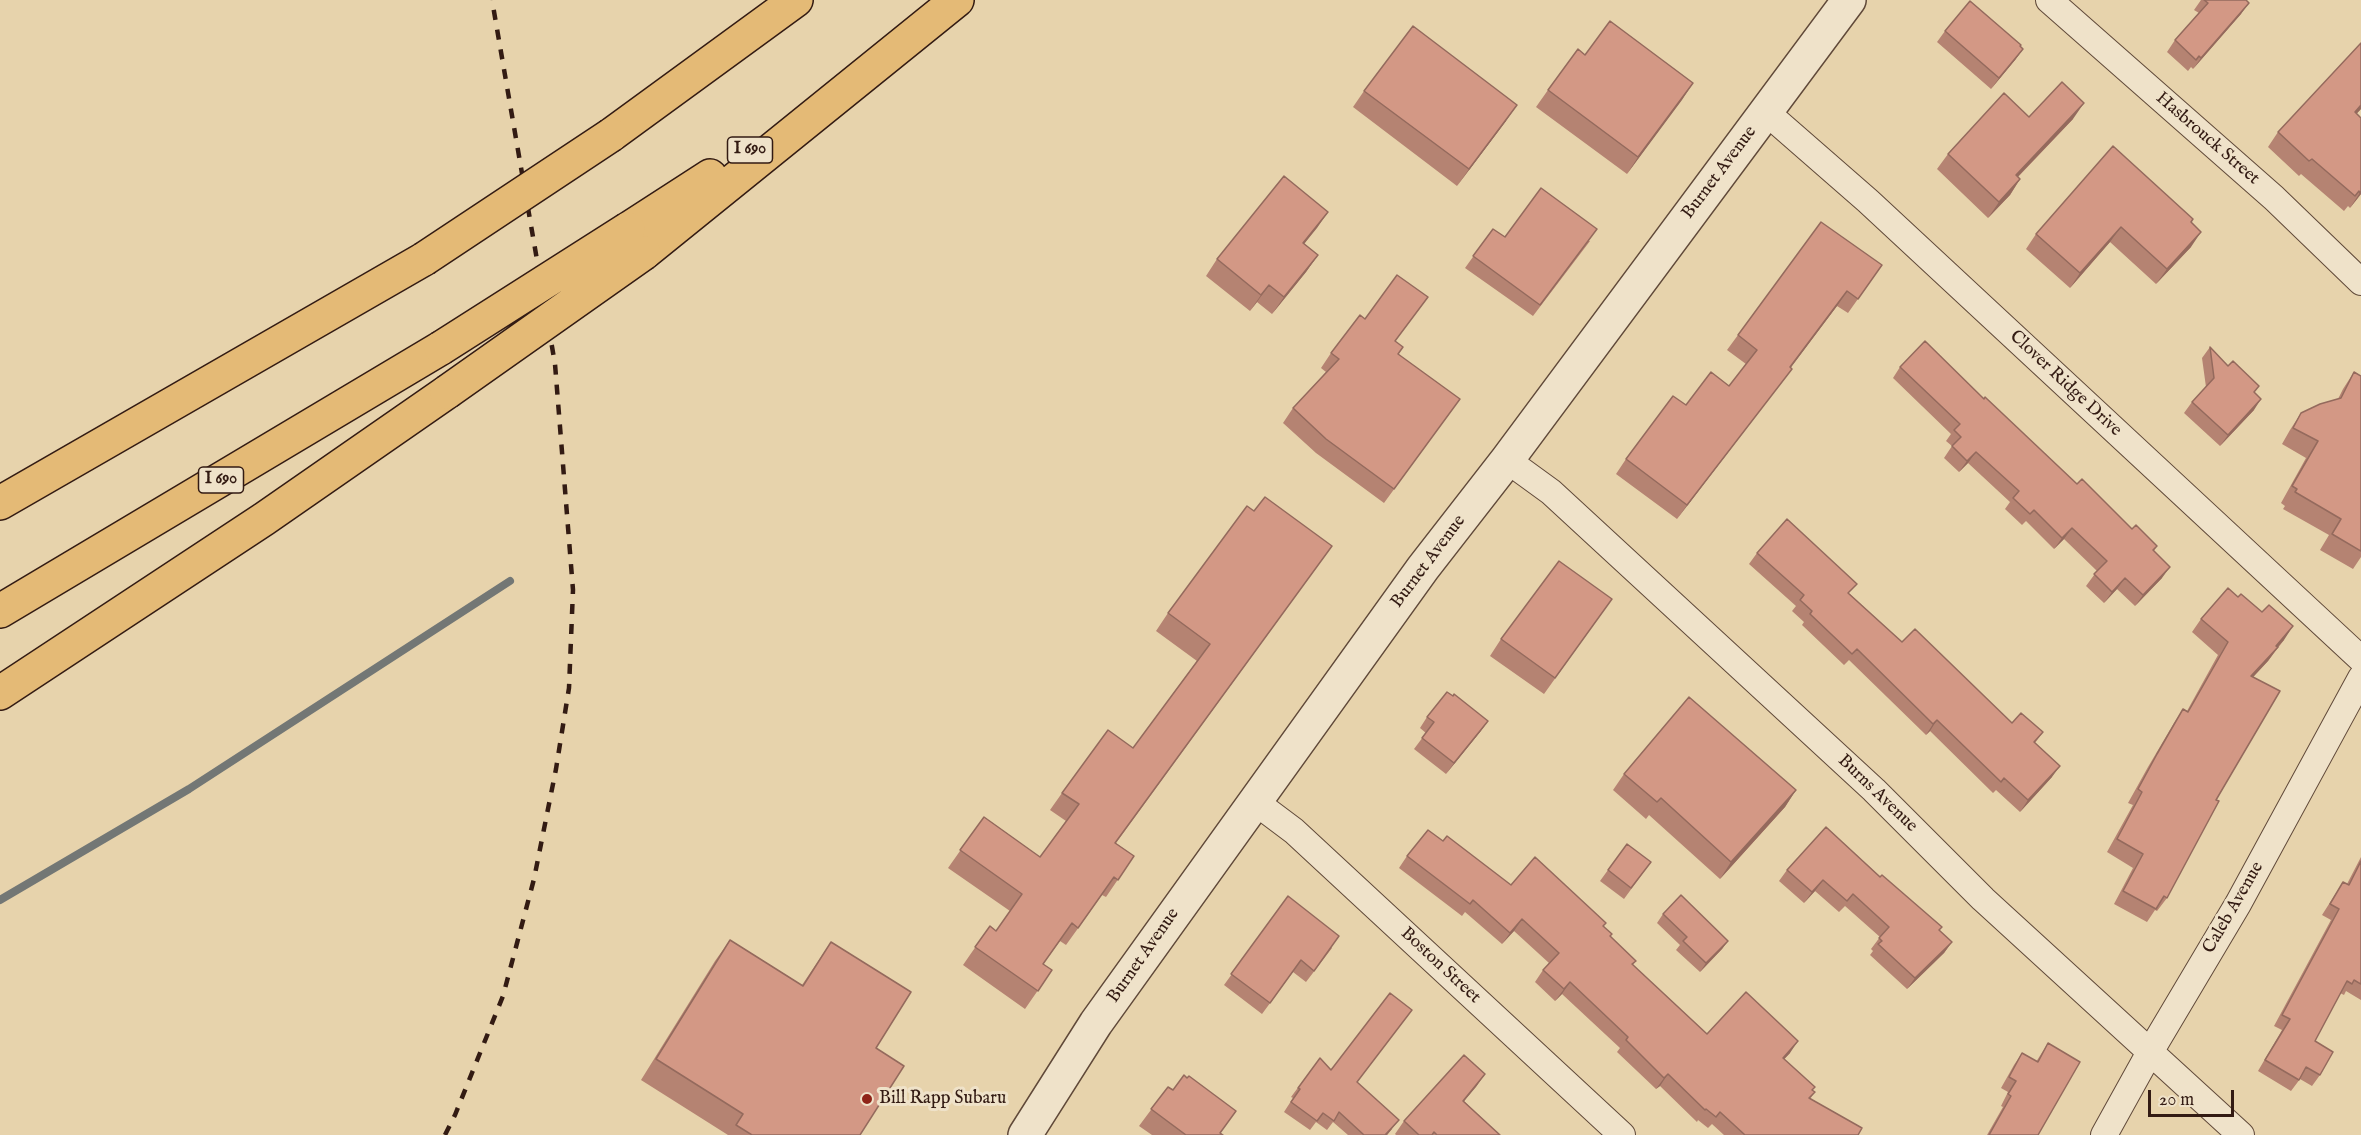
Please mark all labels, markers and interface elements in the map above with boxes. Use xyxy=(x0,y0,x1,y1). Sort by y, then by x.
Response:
street label: Hasbrouck Street xyxy=(2151,88,2263,190)
street label: Burnet Avenue xyxy=(1678,122,1762,224)
road number: I 690 xyxy=(728,137,772,163)
street label: Clover Ridge Drive xyxy=(2004,326,2126,442)
road number: I 690 xyxy=(198,467,244,493)
street label: Burnet Avenue xyxy=(1387,511,1471,613)
street label: Burns Avenue xyxy=(1833,751,1921,837)
street label: Caleb Avenue xyxy=(2199,858,2269,958)
street label: Burnet Avenue xyxy=(1103,904,1185,1008)
street label: Boston Street xyxy=(1395,923,1485,1009)
scale bar xyxy=(2151,1078,2236,1116)
place label: Bill Rapp Subaru xyxy=(879,1088,1006,1110)
text: 20 m xyxy=(2159,1089,2194,1112)
marker: Bill Rapp Subaru xyxy=(860,1092,874,1106)

